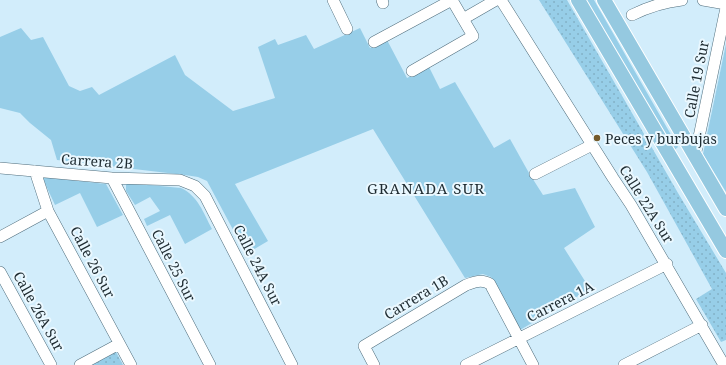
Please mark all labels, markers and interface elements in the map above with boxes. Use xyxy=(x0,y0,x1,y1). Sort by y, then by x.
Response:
street label: Calle 19 Sur xyxy=(679,38,713,119)
place label: Peces y burbujas xyxy=(605,129,717,148)
marker: Peces y burbujas xyxy=(592,133,602,143)
street label: Carrera 2B xyxy=(60,149,134,173)
street label: Calle 22A Sur xyxy=(615,161,679,247)
district label: GRANADA SUR xyxy=(367,178,485,198)
street label: Calle 24A Sur xyxy=(229,221,287,309)
street label: Calle 26 Sur xyxy=(66,223,120,302)
street label: Calle 25 Sur xyxy=(148,226,201,305)
street label: Calle 26A Sur xyxy=(9,268,69,355)
street label: Carrera 1B xyxy=(380,270,452,324)
street label: Carrera 1A xyxy=(523,276,597,326)

